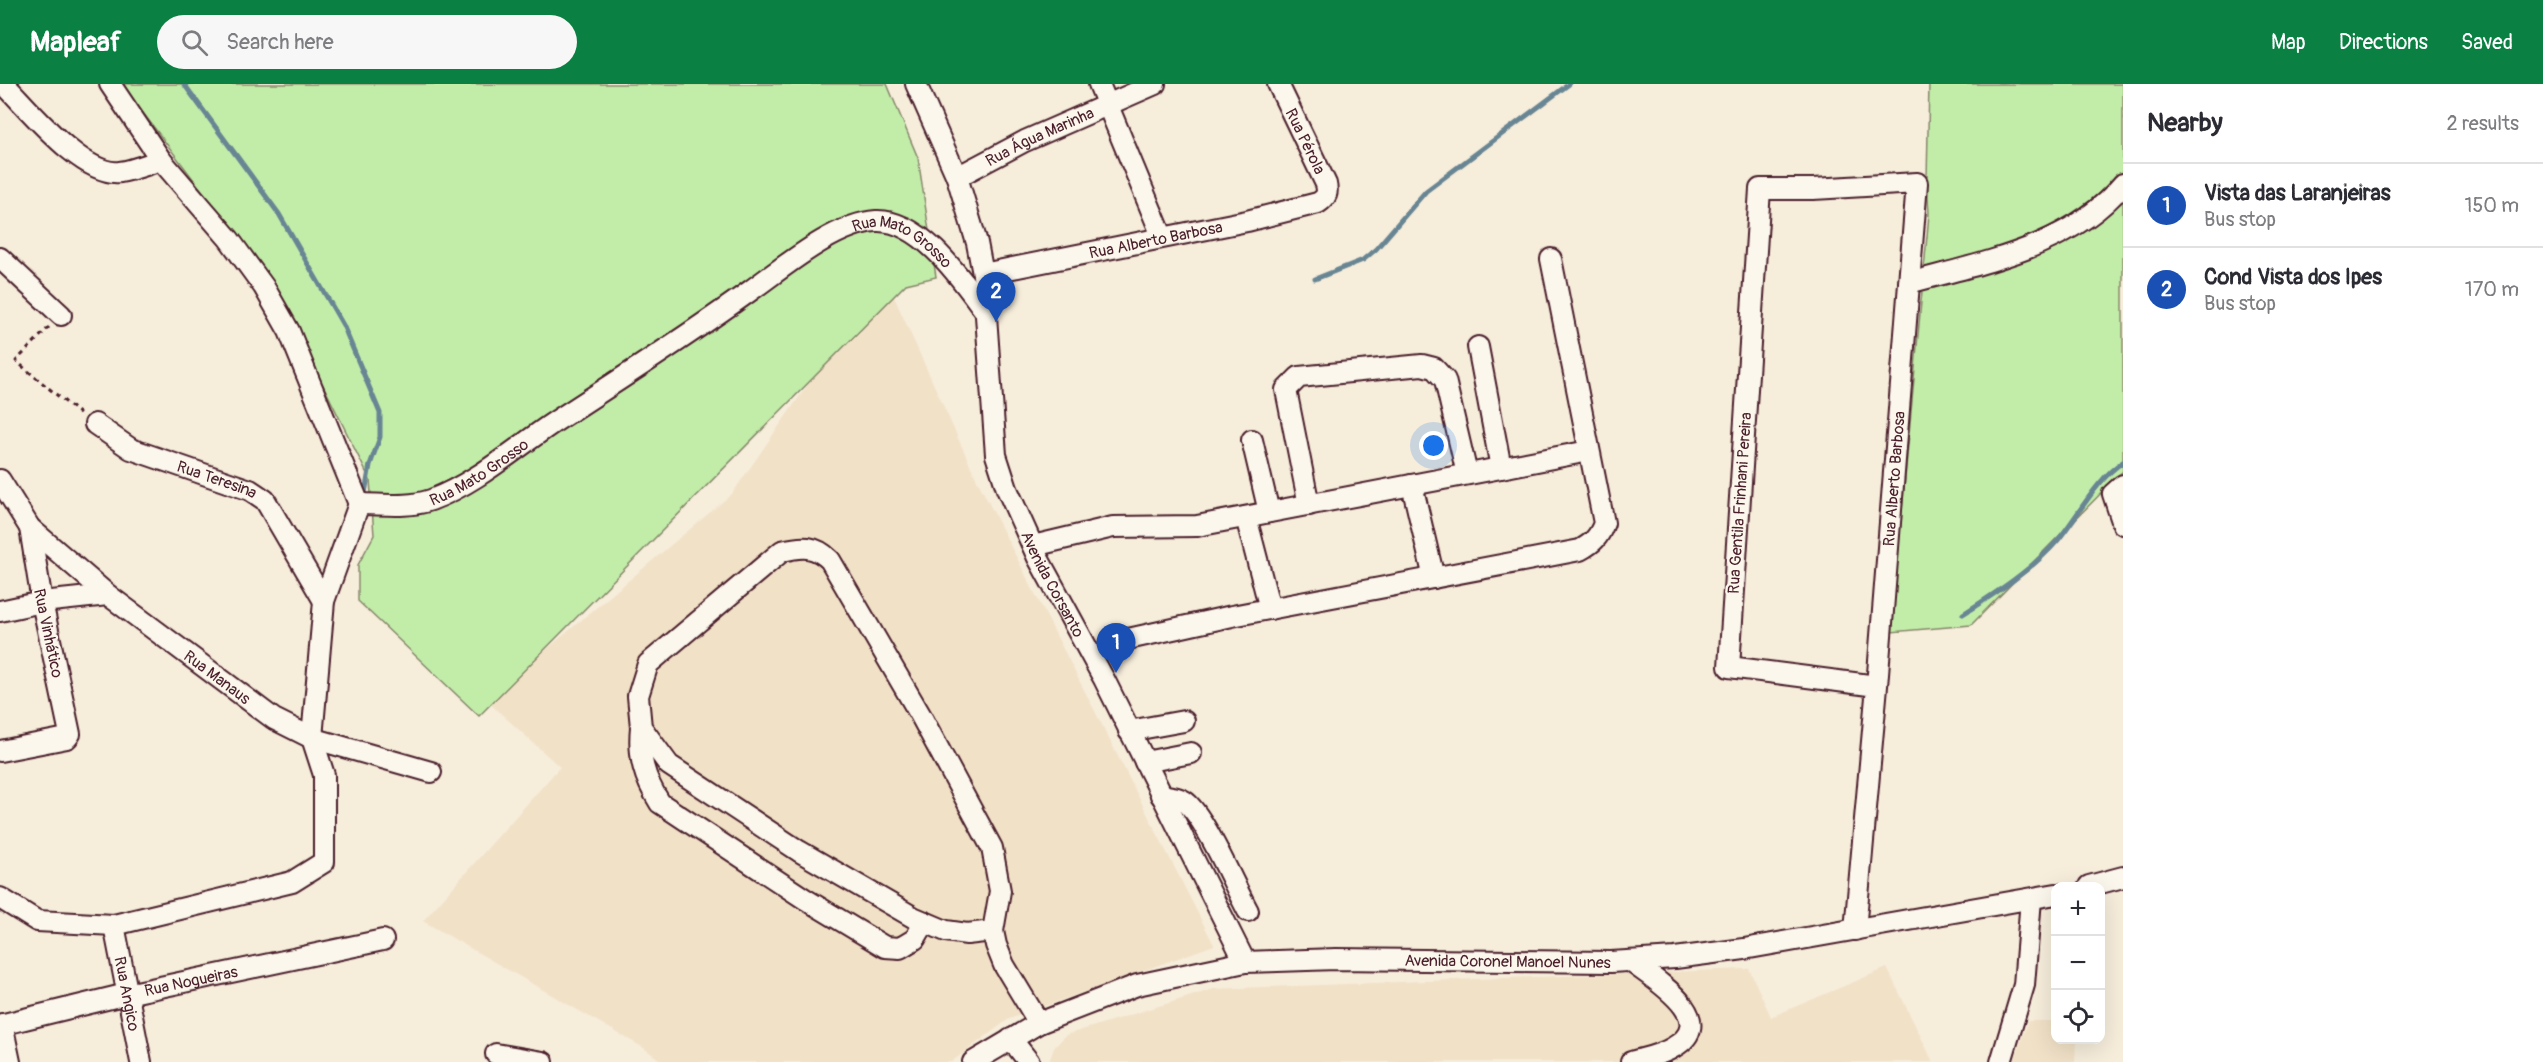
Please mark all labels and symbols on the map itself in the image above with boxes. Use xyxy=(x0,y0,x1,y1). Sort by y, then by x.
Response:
street label: Rua Água Marinha xyxy=(982,103,1097,171)
street label: Rua Pérola xyxy=(1281,105,1330,178)
street label: Rua Mato Grosso xyxy=(850,212,956,273)
street label: Rua Alberto Barbosa xyxy=(1087,217,1224,264)
pin: 2 xyxy=(976,272,1016,322)
street label: Rua Alberto Barbosa xyxy=(1879,410,1910,547)
street label: Rua Gentila Frinhani Pereira xyxy=(1724,411,1756,595)
your location xyxy=(1419,431,1448,460)
street label: Rua Mato Grosso xyxy=(427,434,533,511)
street label: Rua Teresina xyxy=(174,457,261,503)
street label: Avenida Corsanto xyxy=(1016,528,1089,641)
street label: Rua Vinhático xyxy=(29,587,67,680)
pin: 1 xyxy=(1096,624,1136,673)
street label: Rua Manaus xyxy=(180,646,254,709)
street label: Avenida Coronel Manoel Nunes xyxy=(1405,951,1611,973)
street label: Rua Angico xyxy=(109,955,144,1033)
street label: Rua Nogueiras xyxy=(143,962,240,1001)

